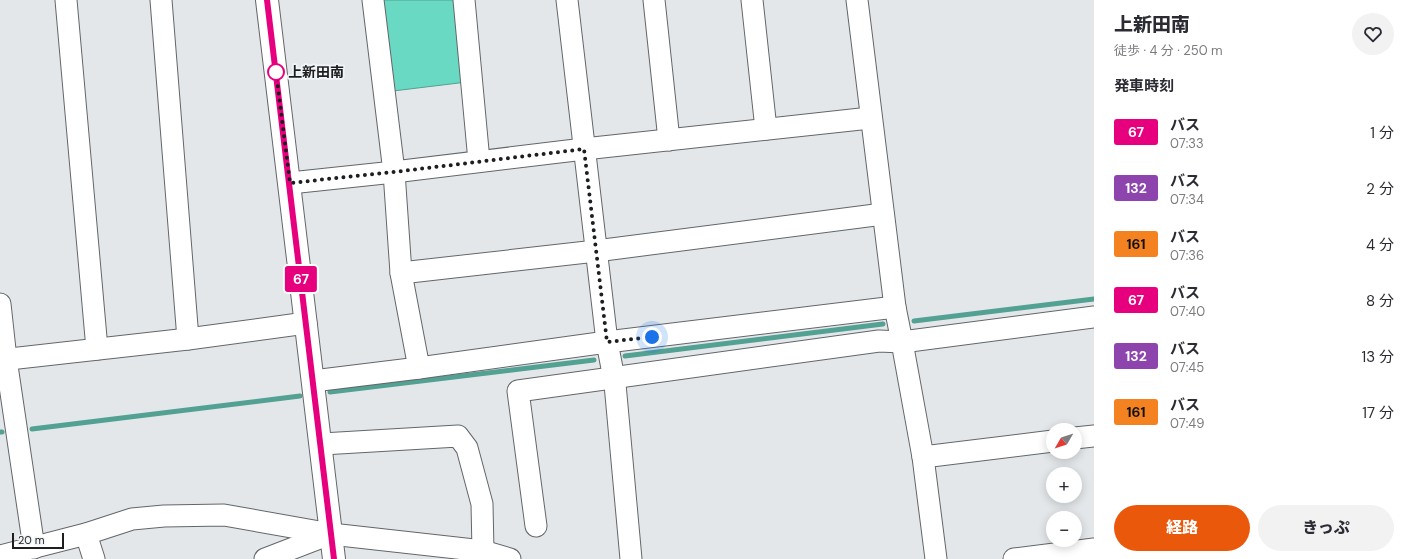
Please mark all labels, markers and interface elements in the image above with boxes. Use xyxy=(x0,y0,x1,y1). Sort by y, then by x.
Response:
text: 上新田南 xyxy=(1114,12,1190,37)
button: heart xyxy=(1352,13,1394,55)
text: 徒歩 · 4 分 · 250 m xyxy=(1114,42,1223,59)
marker: 上新田南 xyxy=(267,63,285,81)
place label: 上新田南 xyxy=(288,63,344,81)
text: 発車時刻 xyxy=(1114,76,1174,96)
text: バス xyxy=(1170,115,1200,135)
text: 67 xyxy=(1128,123,1144,141)
text: 1 分 xyxy=(1370,123,1394,143)
text: 07:33 xyxy=(1170,135,1204,152)
text: バス xyxy=(1170,171,1200,191)
text: 132 xyxy=(1125,179,1147,197)
text: 2 分 xyxy=(1366,179,1394,199)
text: 07:34 xyxy=(1170,191,1204,208)
text: バス xyxy=(1170,227,1200,247)
text: 161 xyxy=(1126,235,1146,253)
text: 4 分 xyxy=(1366,235,1394,255)
text: 07:36 xyxy=(1170,247,1204,264)
line badge: 67 xyxy=(283,266,319,292)
text: 67 xyxy=(293,270,309,288)
text: バス xyxy=(1170,283,1200,303)
text: 67 xyxy=(1128,291,1144,309)
text: 8 分 xyxy=(1366,291,1394,311)
text: 07:40 xyxy=(1170,303,1205,320)
your location xyxy=(642,327,662,347)
text: バス xyxy=(1170,339,1200,359)
text: 132 xyxy=(1125,347,1147,365)
text: 13 分 xyxy=(1361,347,1394,367)
text: 07:45 xyxy=(1170,359,1204,376)
text: バス xyxy=(1170,395,1200,415)
text: 161 xyxy=(1126,403,1146,421)
text: 17 分 xyxy=(1362,403,1394,423)
text: 07:49 xyxy=(1170,415,1204,432)
north arrow xyxy=(1046,423,1082,459)
map controls xyxy=(1046,423,1082,547)
button: + xyxy=(1046,467,1082,503)
button: 経路 xyxy=(1114,505,1250,551)
button: きっぷ xyxy=(1258,505,1394,551)
button: − xyxy=(1046,511,1082,547)
scale bar xyxy=(12,531,64,550)
text: 20 m xyxy=(18,533,44,547)

